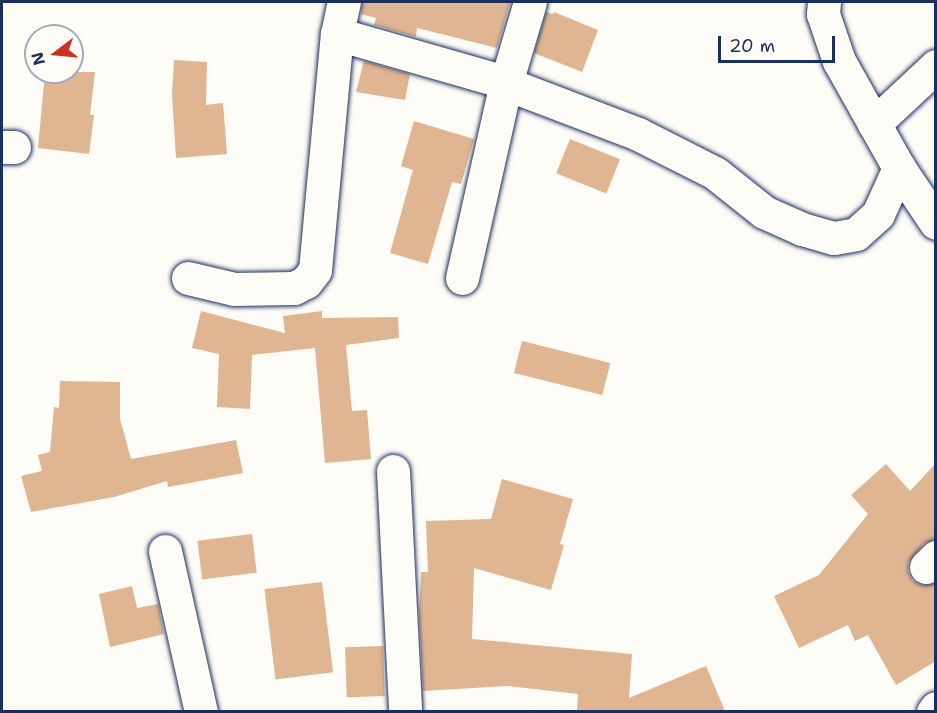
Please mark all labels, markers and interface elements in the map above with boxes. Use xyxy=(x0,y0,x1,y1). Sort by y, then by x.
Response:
north arrow xyxy=(24,24,84,84)
scale bar xyxy=(721,24,838,62)
text: 20 m xyxy=(729,34,775,58)
text: N xyxy=(26,50,50,68)

